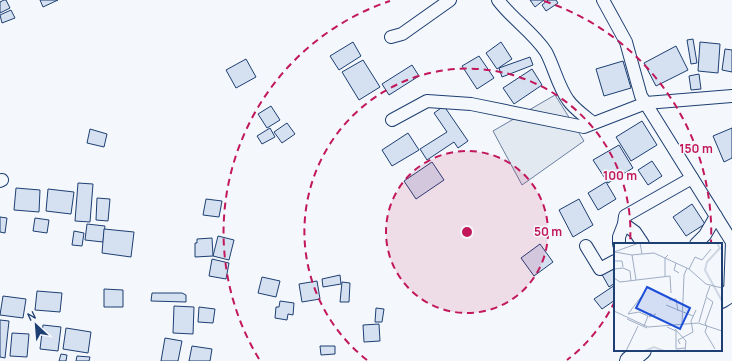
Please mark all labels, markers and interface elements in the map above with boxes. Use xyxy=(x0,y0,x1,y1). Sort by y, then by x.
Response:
text: 150 m xyxy=(679,140,713,157)
text: 100 m xyxy=(603,167,637,184)
text: 50 m xyxy=(534,223,562,240)
centre of rings xyxy=(460,225,474,239)
inset map xyxy=(614,243,722,351)
north arrow xyxy=(16,305,56,345)
text: N xyxy=(25,307,38,324)

